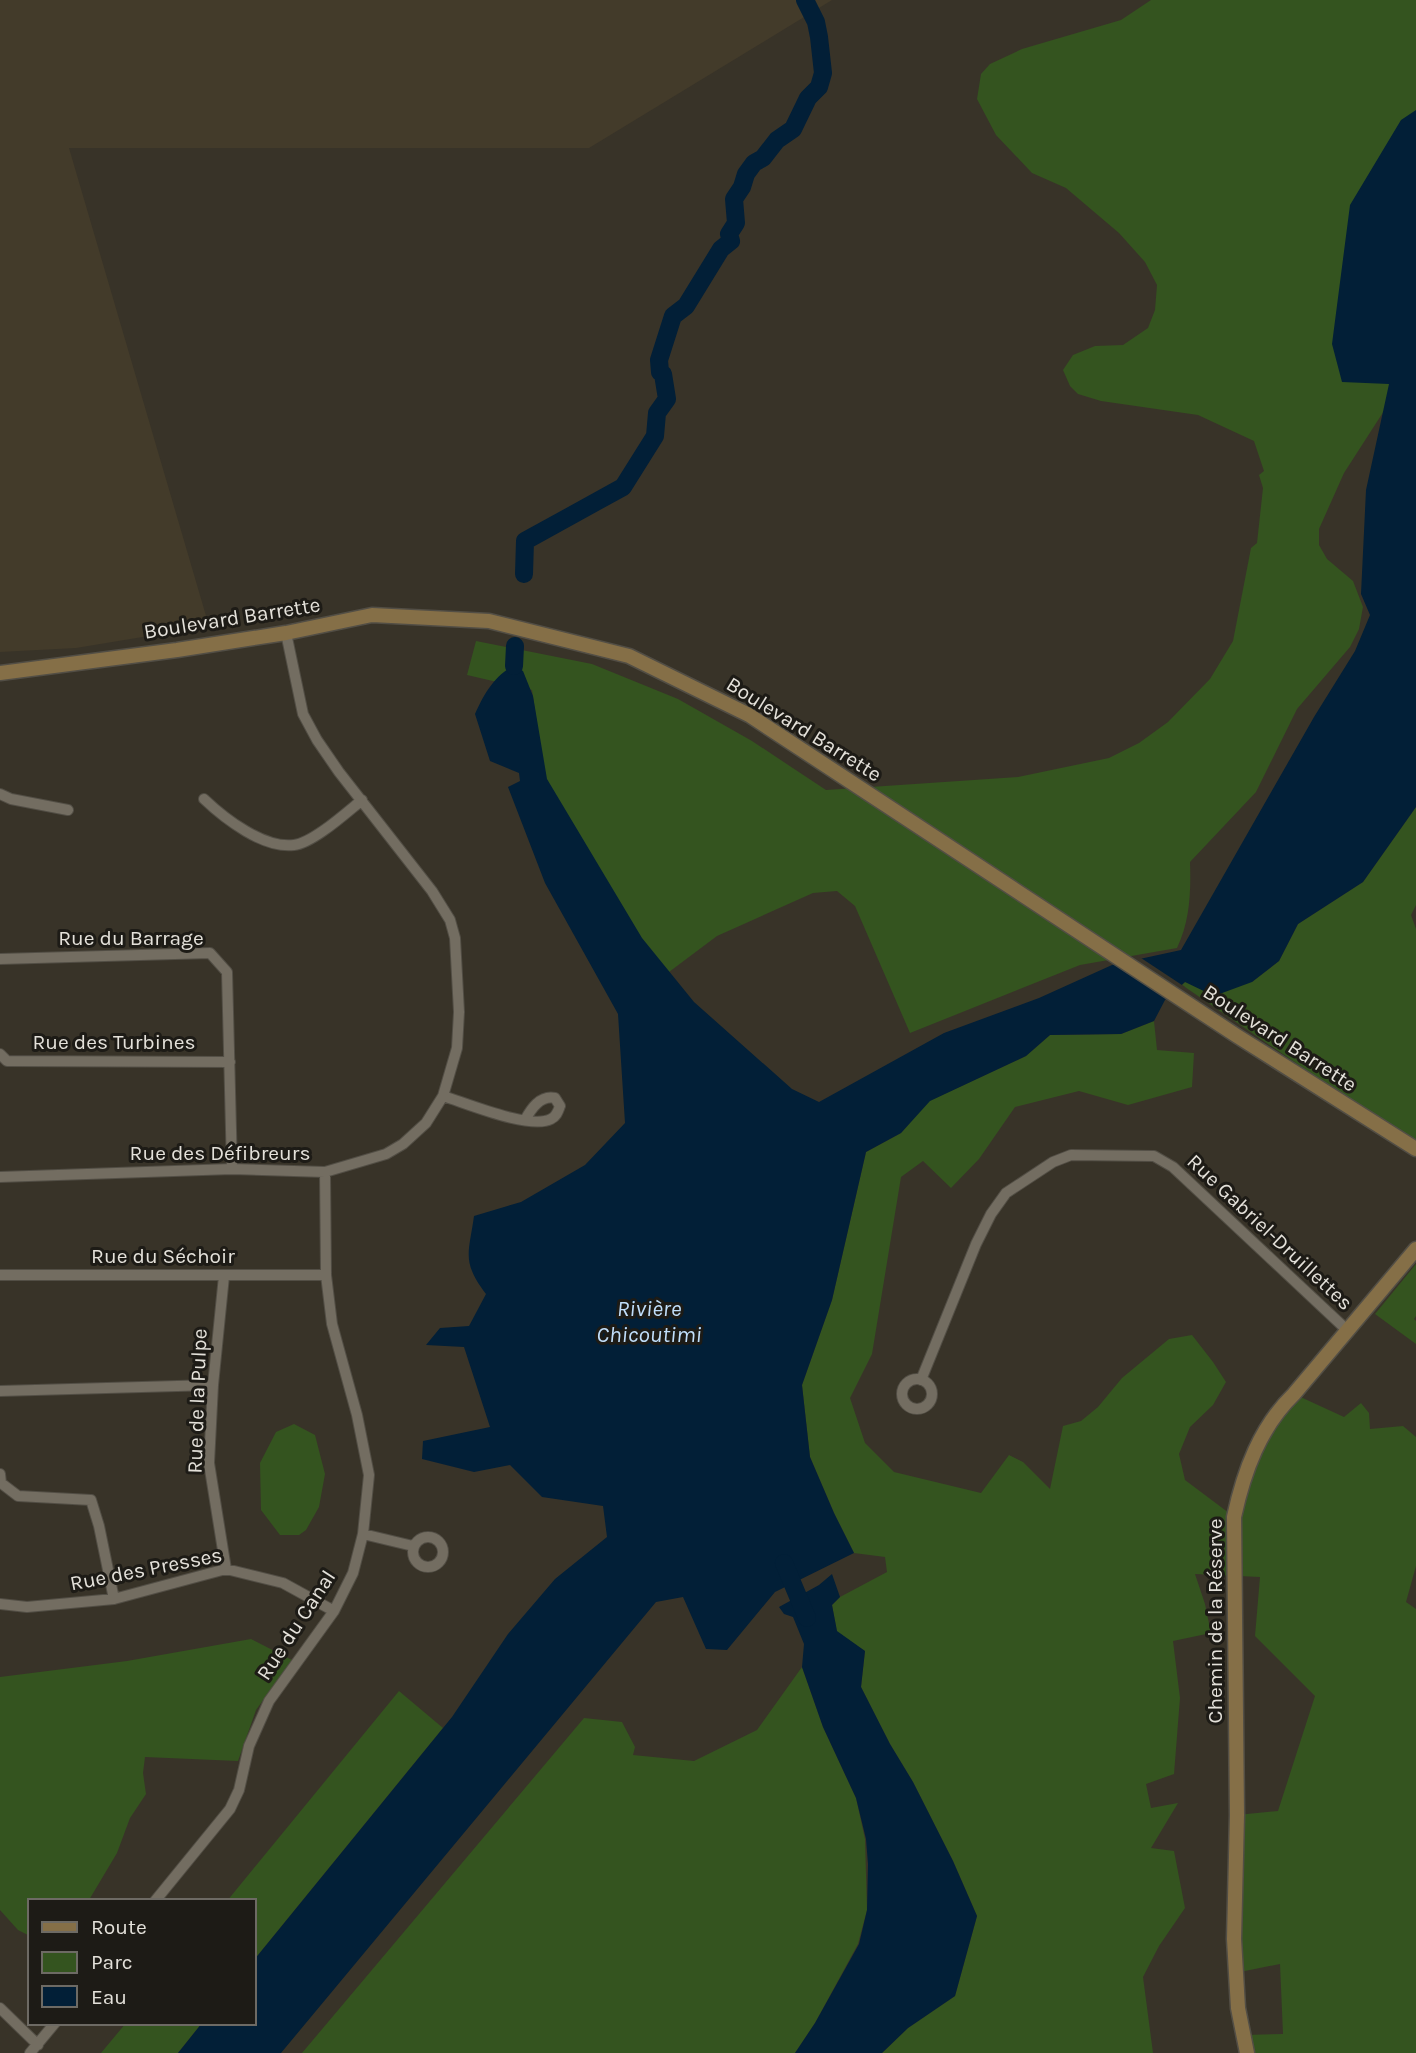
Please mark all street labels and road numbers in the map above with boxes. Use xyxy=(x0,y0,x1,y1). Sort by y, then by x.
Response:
street label: Boulevard Barrette xyxy=(142,592,322,644)
street label: Boulevard Barrette xyxy=(722,672,886,786)
street label: Rue du Barrage xyxy=(58,926,204,950)
street label: Boulevard Barrette xyxy=(1199,979,1361,1097)
street label: Rue des Turbines xyxy=(32,1030,196,1054)
street label: Rue des Défibreurs xyxy=(130,1141,310,1165)
street label: Rue Gabriel-Druillettes xyxy=(1182,1149,1358,1315)
street label: Rue du Séchoir xyxy=(91,1244,235,1268)
street label: Rue de la Pulpe xyxy=(182,1328,212,1474)
street label: Chemin de la Réserve xyxy=(1203,1519,1227,1723)
street label: Rue des Presses xyxy=(68,1542,224,1596)
street label: Rue du Canal xyxy=(252,1566,340,1684)

